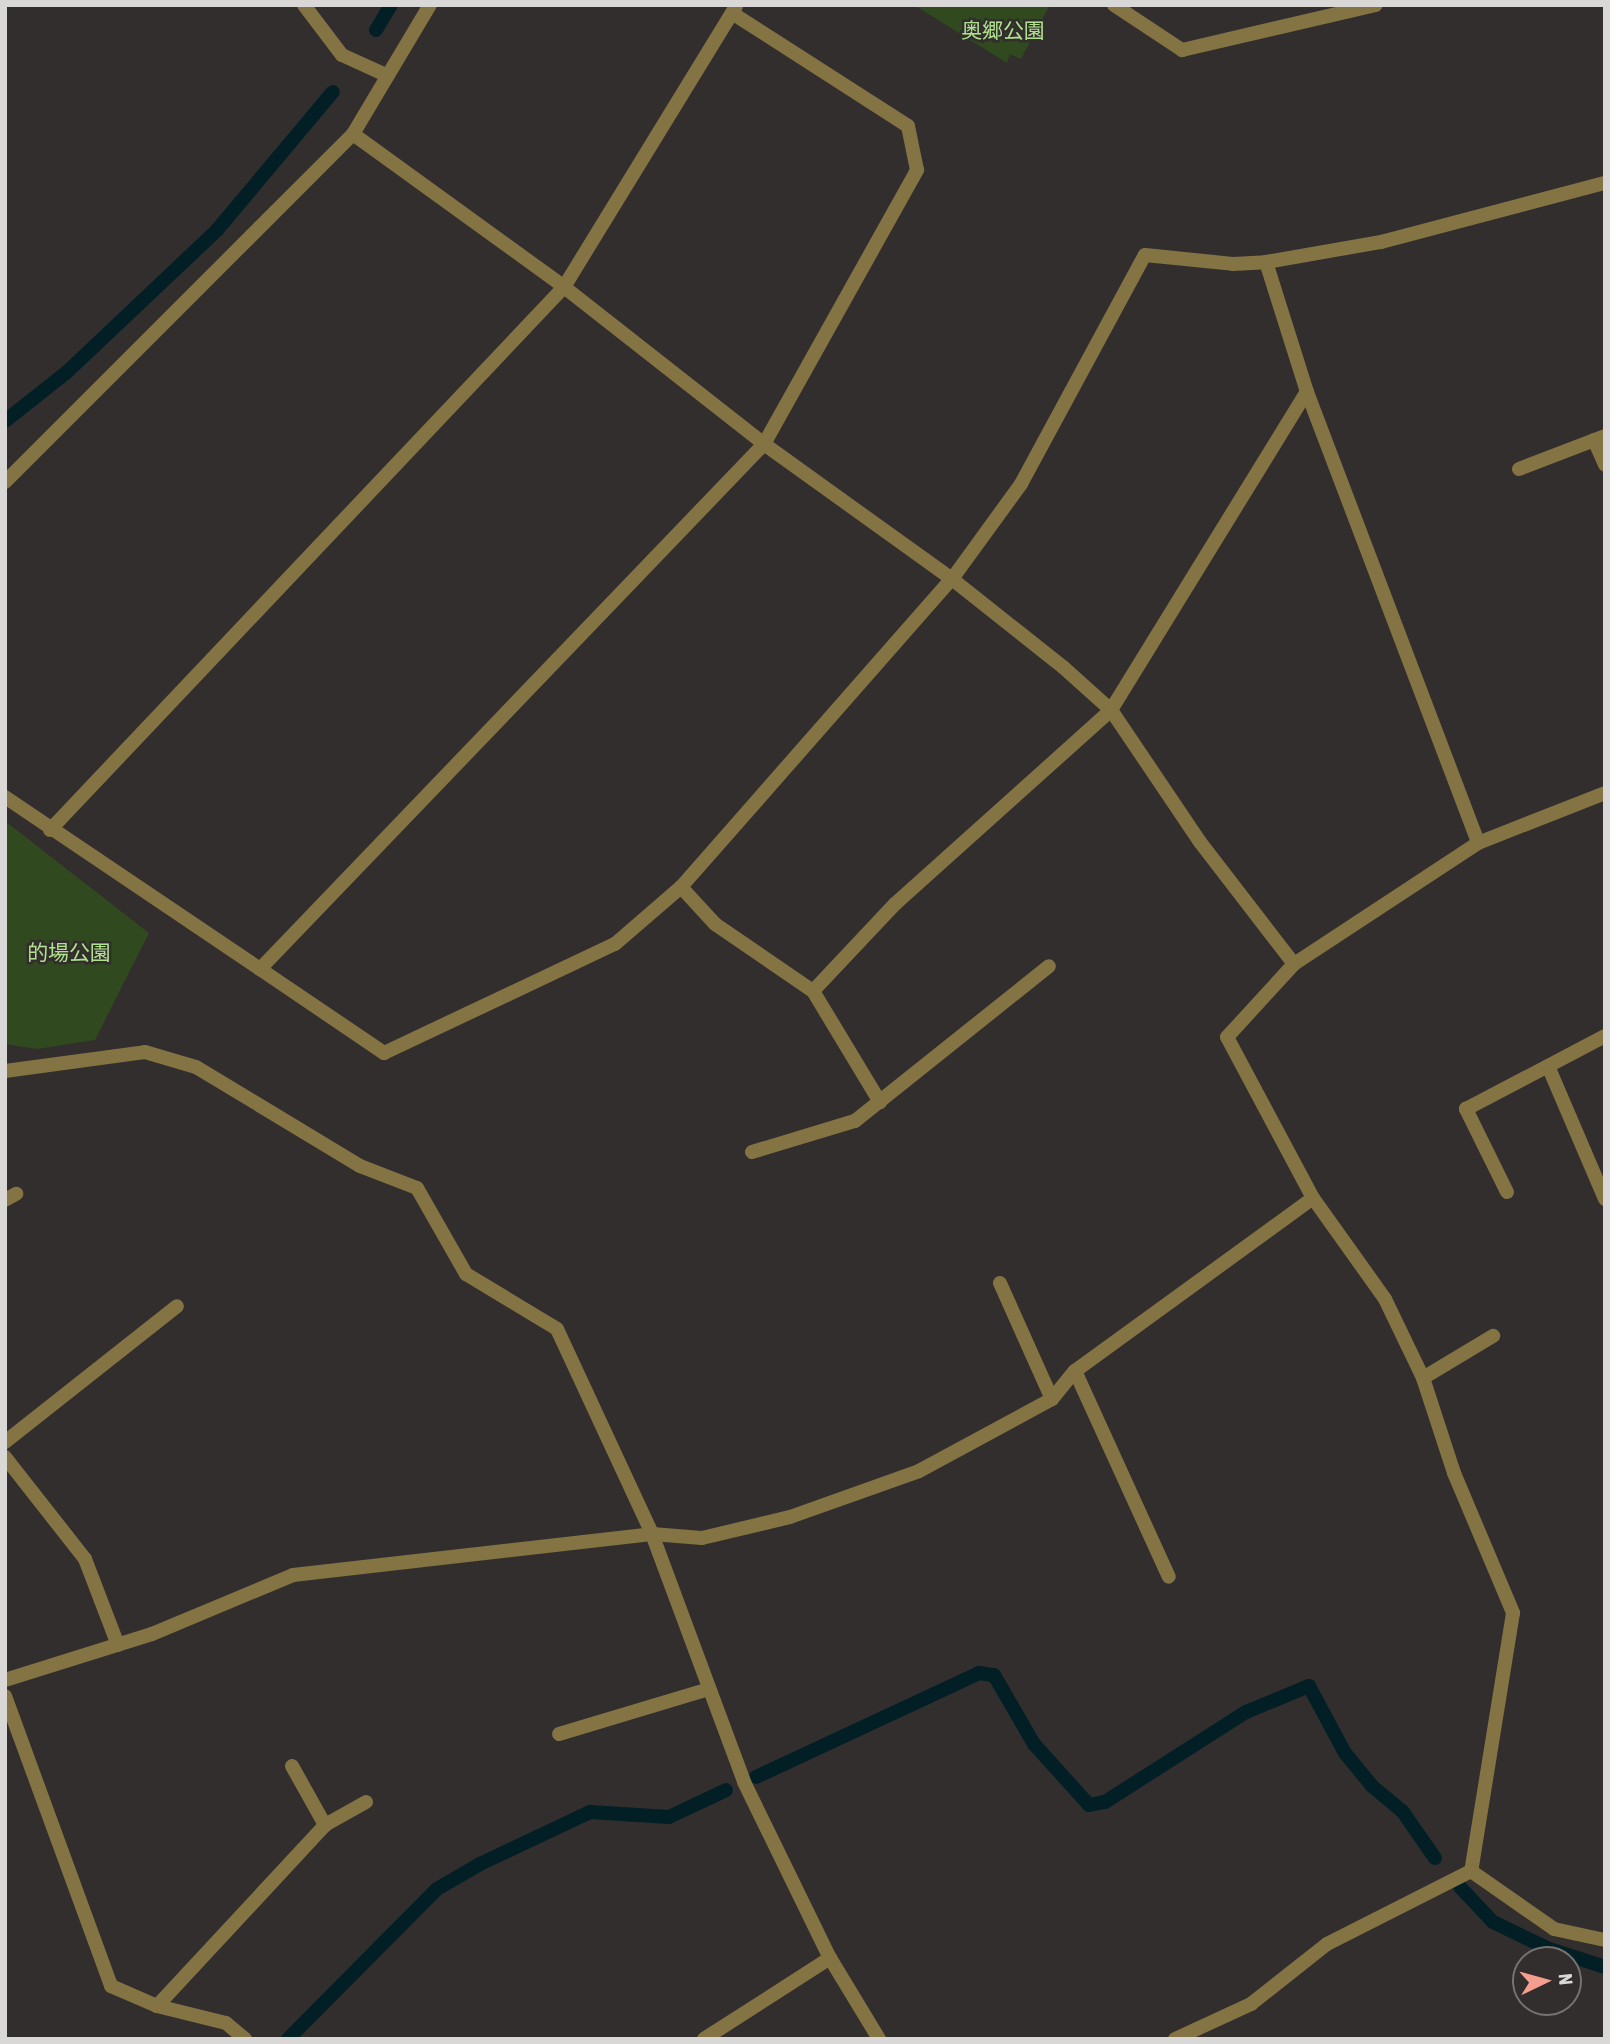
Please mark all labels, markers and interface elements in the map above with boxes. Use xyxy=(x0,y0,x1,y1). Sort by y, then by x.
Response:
park label: 奥郷公園 xyxy=(961,17,1045,43)
park label: 的場公園 xyxy=(27,939,111,965)
north arrow xyxy=(1512,1946,1582,2016)
text: N xyxy=(1554,1973,1577,1986)

